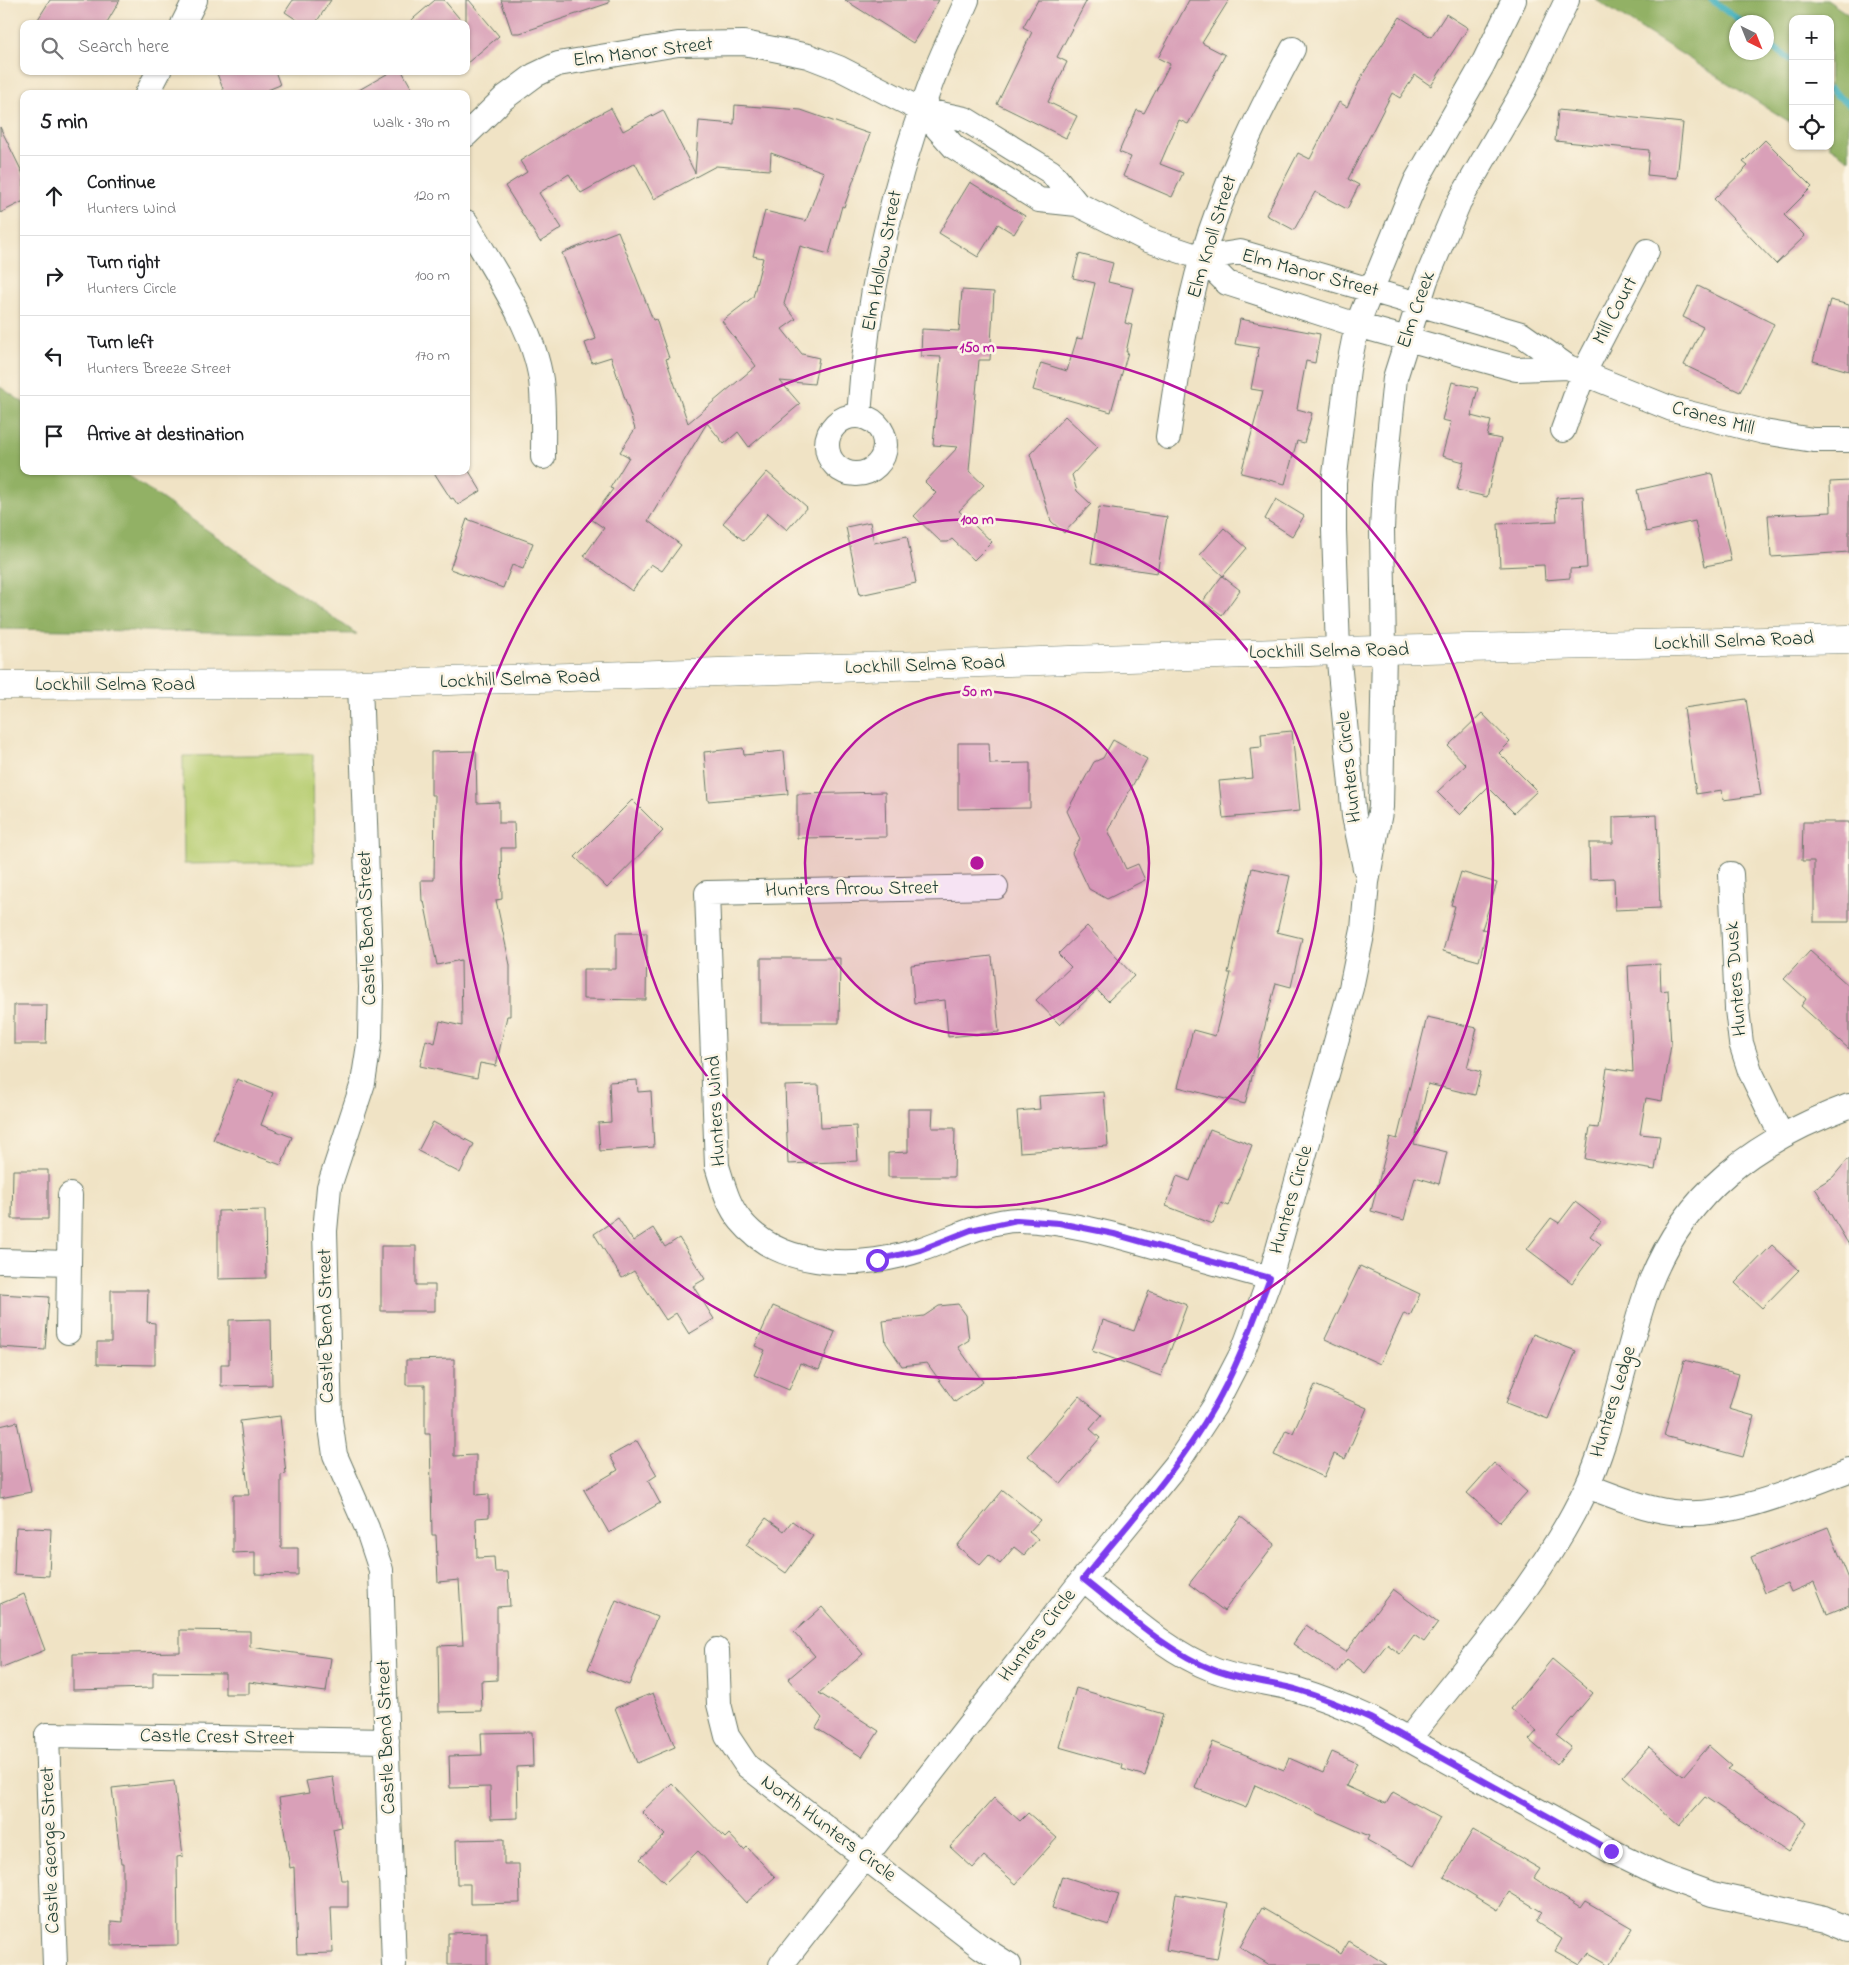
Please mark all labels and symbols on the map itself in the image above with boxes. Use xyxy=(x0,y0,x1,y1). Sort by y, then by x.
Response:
north arrow xyxy=(1729,15,1774,60)
street label: Elm Manor Street xyxy=(571,30,715,76)
street label: Elm Knoll Street xyxy=(1180,172,1246,302)
street label: Elm Hollow Street xyxy=(855,188,911,334)
street label: Elm Manor Street xyxy=(1238,242,1382,306)
street label: Elm Creek xyxy=(1390,267,1444,352)
street label: Mill Court xyxy=(1586,272,1646,350)
text: 150 m xyxy=(959,337,995,359)
street label: Cranes Mill xyxy=(1668,394,1758,444)
text: 100 m xyxy=(960,509,994,531)
street label: Lockhill Selma Road xyxy=(1653,625,1815,659)
street label: Lockhill Selma Road xyxy=(1249,636,1409,668)
street label: Lockhill Selma Road xyxy=(844,649,1006,683)
street label: Lockhill Selma Road xyxy=(439,663,601,697)
street label: Lockhill Selma Road xyxy=(35,671,195,700)
text: 50 m xyxy=(962,681,993,703)
street label: Hunters Circle xyxy=(1330,710,1370,824)
street label: Castle Bend Street xyxy=(351,850,385,1006)
centre of rings xyxy=(968,854,986,872)
street label: Hunters Arrow Street xyxy=(765,874,939,906)
street label: Hunters Dusk xyxy=(1719,920,1755,1037)
street label: Hunters Wind xyxy=(700,1055,734,1167)
street label: Hunters Circle xyxy=(1263,1142,1321,1258)
street label: Castle Bend Street xyxy=(311,1248,343,1404)
route start xyxy=(866,1249,889,1272)
street label: Hunters Ledge xyxy=(1583,1343,1646,1462)
street label: Hunters Circle xyxy=(992,1583,1084,1689)
street label: Castle Bend Street xyxy=(370,1659,404,1815)
street label: Castle Crest Street xyxy=(140,1722,295,1754)
street label: Castle George Street xyxy=(34,1766,69,1934)
street label: North Hunters Circle xyxy=(754,1768,902,1890)
route end xyxy=(1600,1840,1623,1863)

